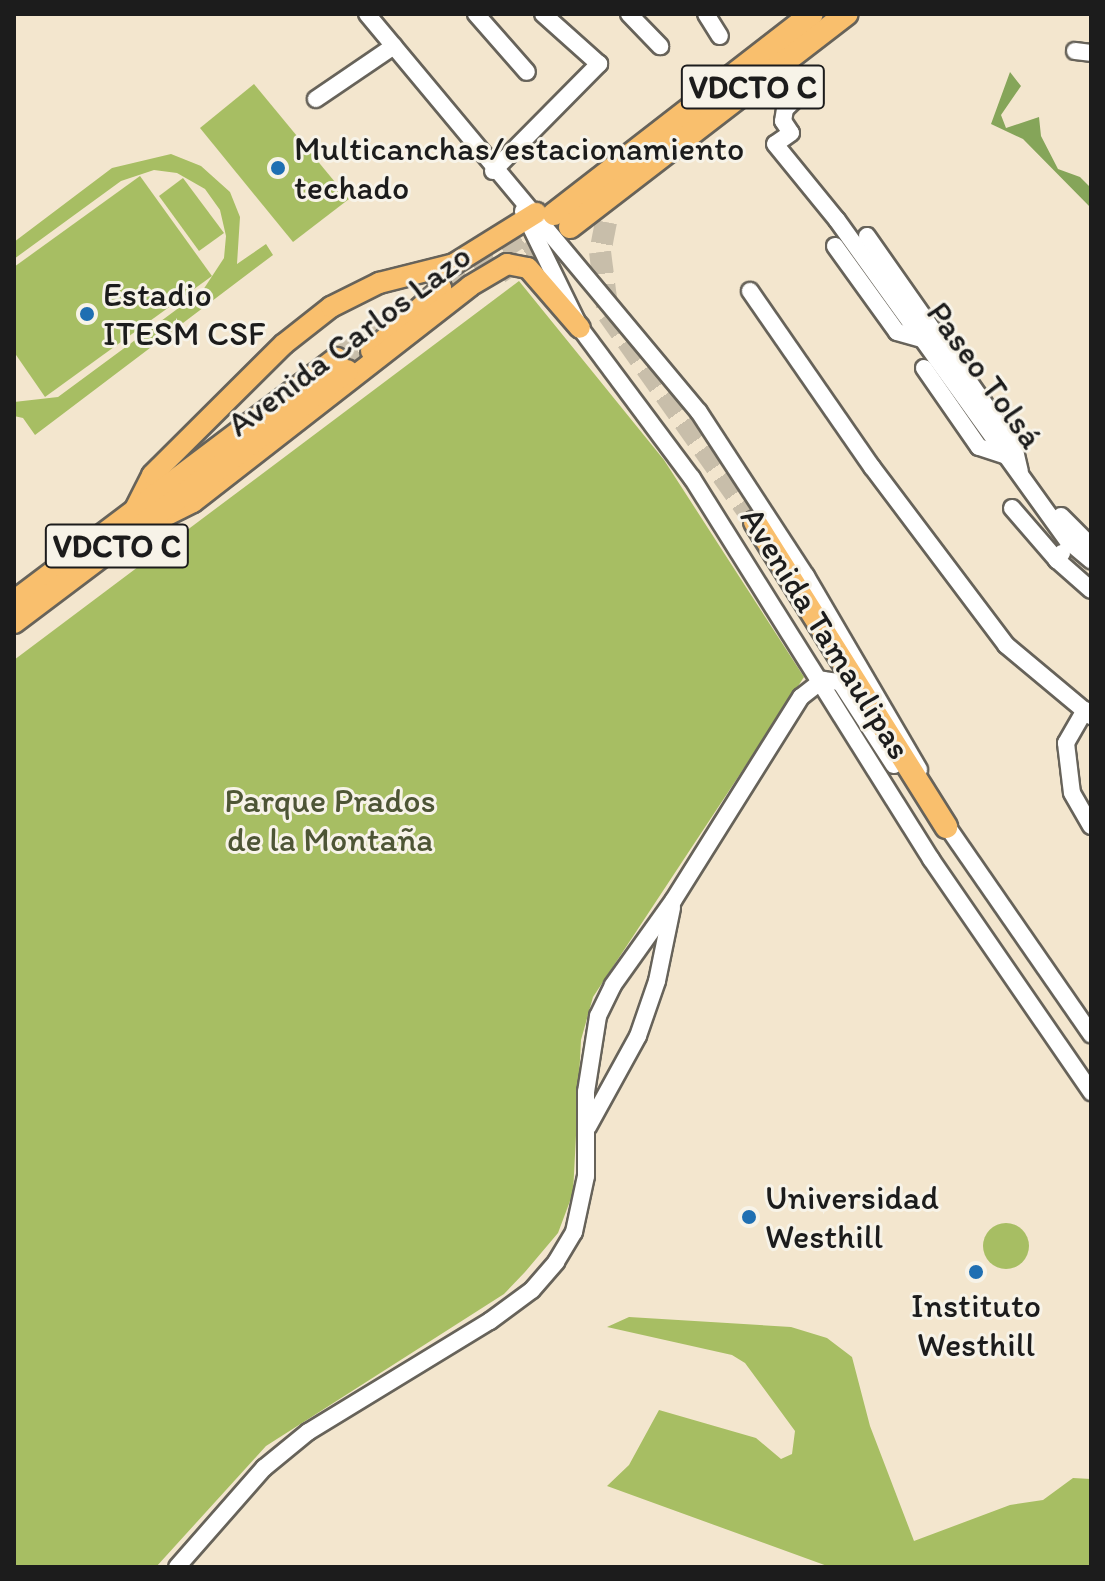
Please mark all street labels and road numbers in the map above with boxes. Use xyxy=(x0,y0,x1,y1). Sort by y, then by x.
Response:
road number: VDCTO C xyxy=(679,59,827,115)
street label: Avenida Carlos Lazo xyxy=(219,235,479,445)
street label: Paseo Tolsá xyxy=(919,295,1051,455)
street label: Avenida Tamaulipas xyxy=(732,499,920,767)
road number: VDCTO C xyxy=(43,518,191,574)

